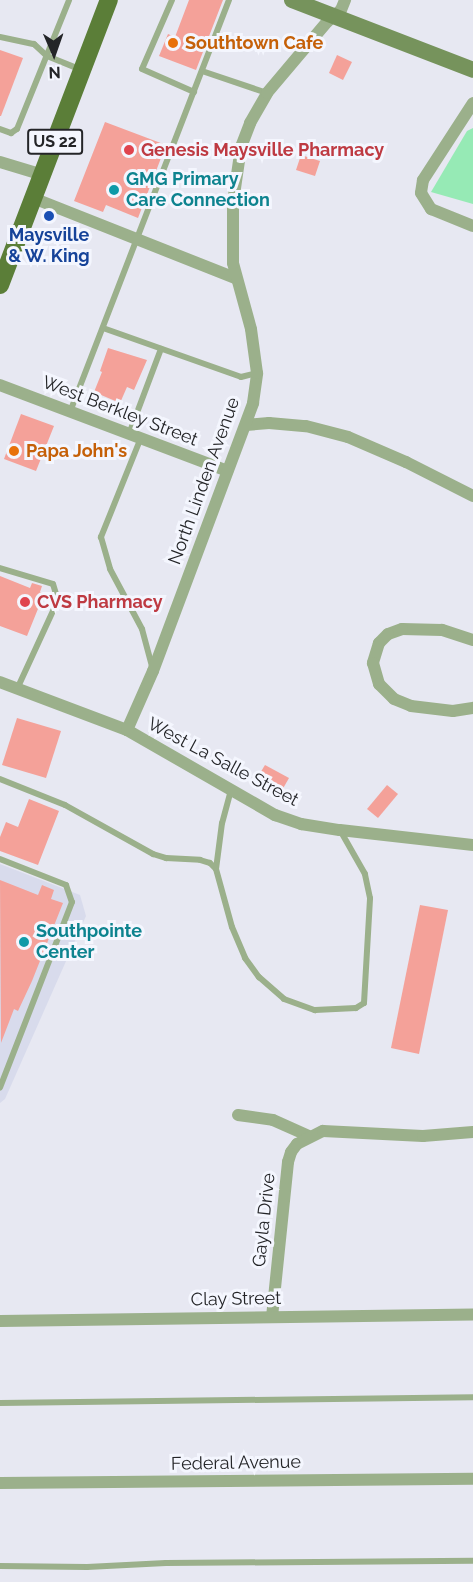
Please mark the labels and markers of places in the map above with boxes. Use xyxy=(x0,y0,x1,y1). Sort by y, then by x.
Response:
place label: Southtown Cafe xyxy=(185,32,323,54)
marker: Southtown Cafe xyxy=(166,36,180,50)
place label: Genesis Maysville Pharmacy xyxy=(141,139,384,161)
marker: Genesis Maysville Pharmacy xyxy=(122,143,136,157)
place label: GMG Primary Care Connection xyxy=(126,169,270,212)
marker: GMG Primary Care Connection xyxy=(107,183,121,197)
marker: Maysville & W. King xyxy=(42,209,56,223)
place label: Maysville & W. King xyxy=(8,225,90,268)
place label: Papa John's xyxy=(26,440,128,462)
marker: Papa John's xyxy=(7,444,21,458)
place label: CVS Pharmacy xyxy=(37,591,163,613)
marker: CVS Pharmacy xyxy=(18,595,32,609)
place label: Southpointe Center xyxy=(36,921,142,964)
marker: Southpointe Center xyxy=(17,935,31,949)

